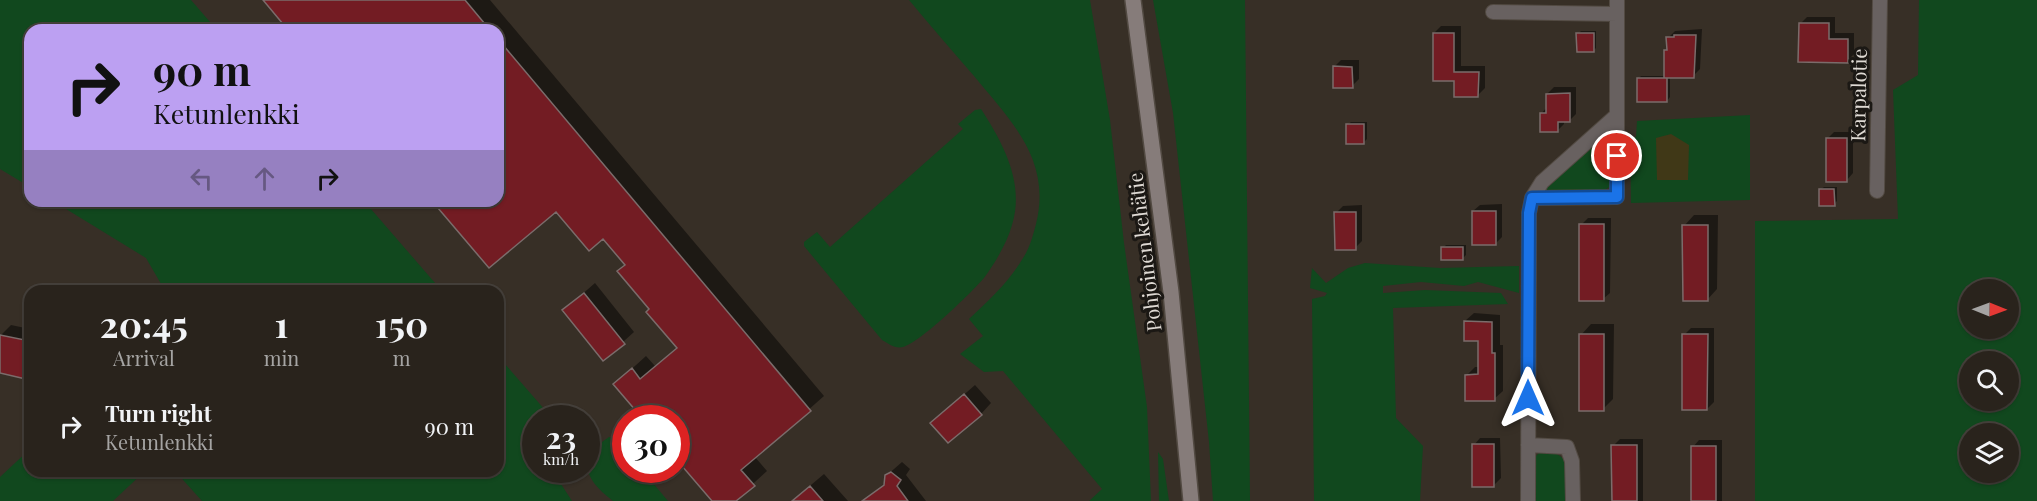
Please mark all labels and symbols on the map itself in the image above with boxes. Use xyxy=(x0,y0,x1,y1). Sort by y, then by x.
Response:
street label: Karpalotie xyxy=(1843,48,1872,142)
pin xyxy=(1591,130,1642,181)
street label: Pohjoinen kehätie xyxy=(1120,171,1167,333)
north arrow xyxy=(1959,279,2019,339)
position arrow xyxy=(1496,366,1560,430)
speed limit sign: 30 xyxy=(612,405,690,483)

